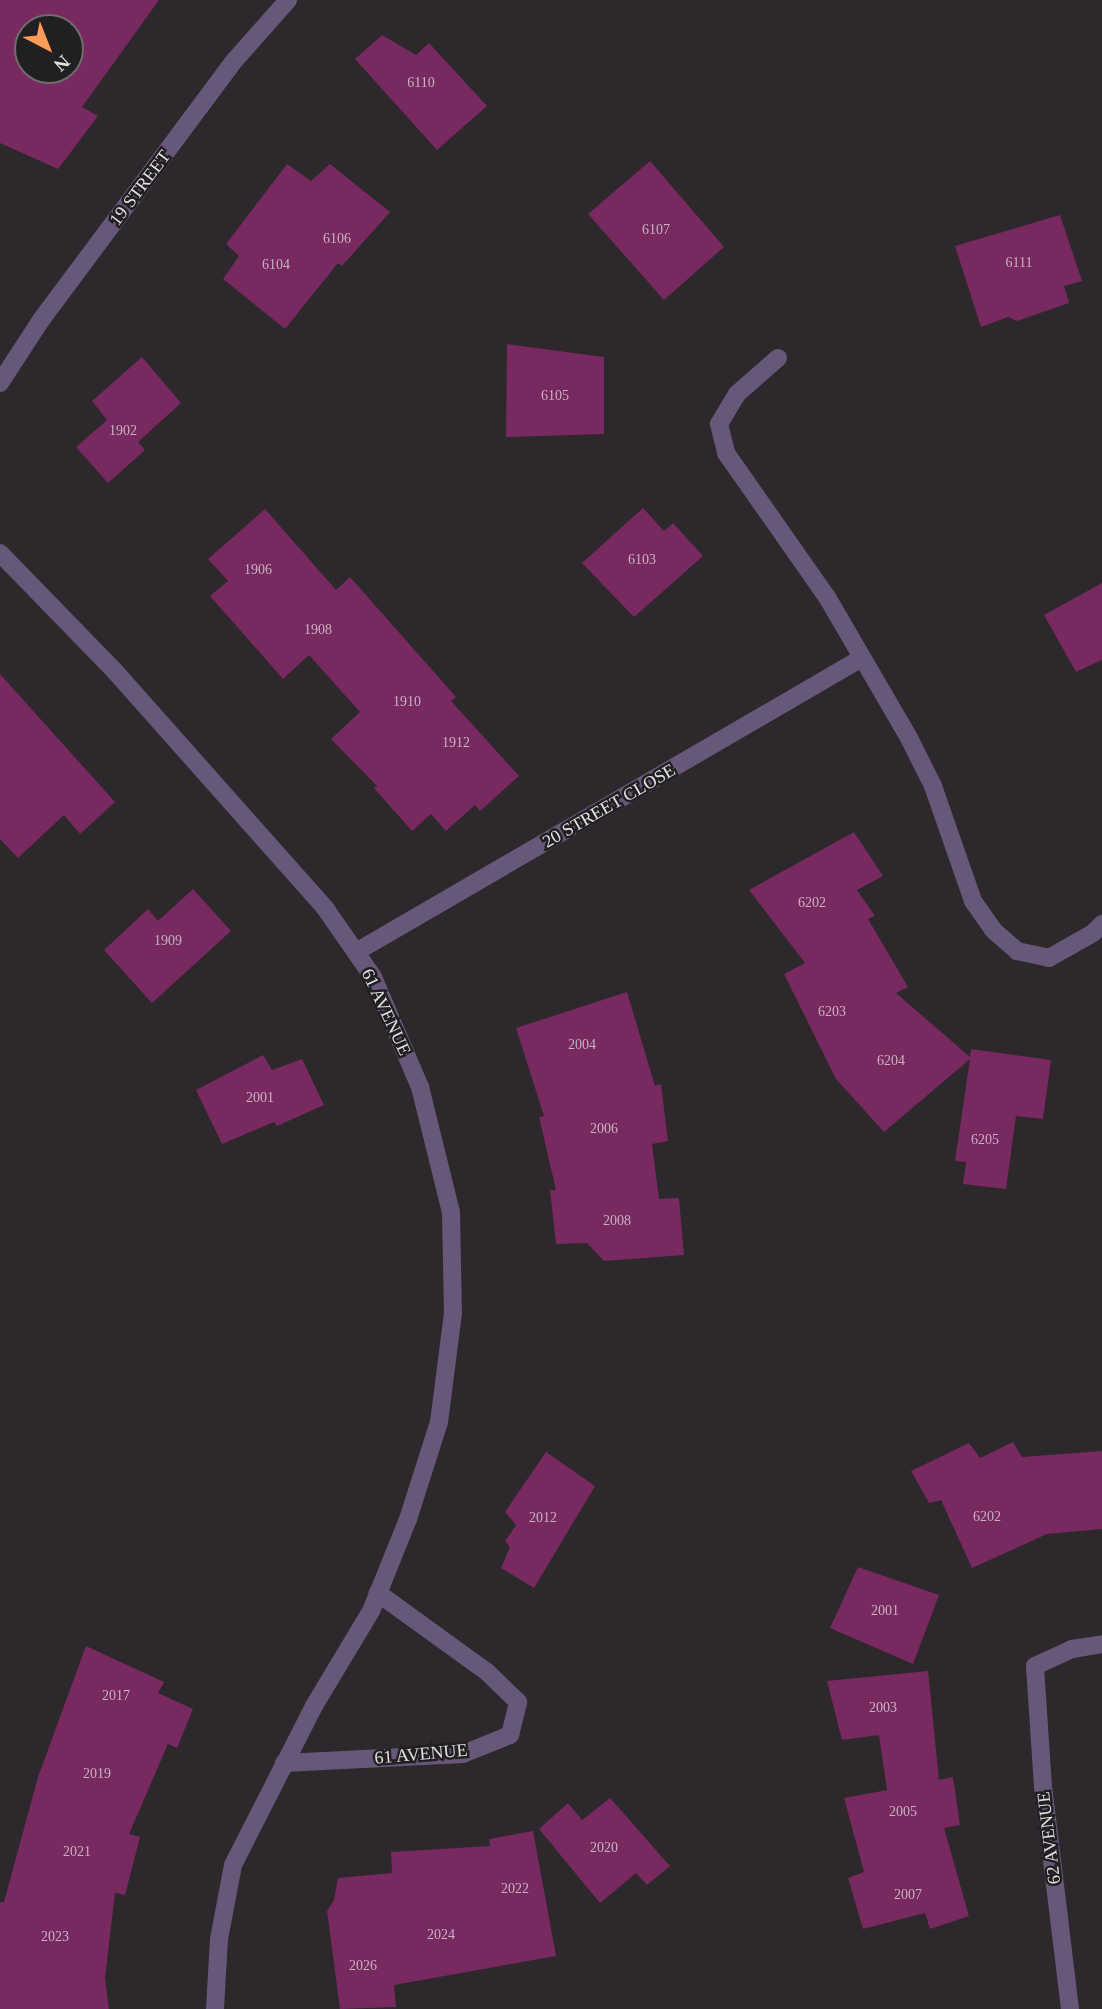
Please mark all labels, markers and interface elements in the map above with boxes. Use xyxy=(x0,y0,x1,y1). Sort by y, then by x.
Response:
north arrow xyxy=(14,14,84,84)
text: N xyxy=(50,51,74,76)
house number: 6110 xyxy=(407,75,435,91)
street label: 19 STREET xyxy=(105,146,175,230)
house number: 6107 xyxy=(642,222,670,238)
house number: 6106 xyxy=(323,231,351,247)
house number: 6111 xyxy=(1006,255,1032,271)
house number: 6104 xyxy=(262,257,290,273)
house number: 6105 xyxy=(541,388,569,404)
house number: 1902 xyxy=(109,423,137,439)
house number: 6103 xyxy=(628,552,656,568)
house number: 1906 xyxy=(244,562,272,578)
house number: 1908 xyxy=(304,622,332,638)
house number: 1910 xyxy=(393,694,421,710)
house number: 1912 xyxy=(442,735,470,751)
street label: 20 STREET CLOSE xyxy=(539,759,679,853)
house number: 6202 xyxy=(798,895,826,911)
house number: 1909 xyxy=(154,933,182,949)
street label: 61 AVENUE xyxy=(356,965,416,1059)
house number: 6203 xyxy=(818,1004,846,1020)
house number: 2004 xyxy=(568,1037,596,1053)
house number: 6204 xyxy=(877,1053,905,1069)
house number: 2001 xyxy=(246,1090,274,1106)
house number: 2006 xyxy=(590,1121,618,1137)
house number: 6205 xyxy=(971,1132,999,1148)
house number: 2008 xyxy=(603,1213,631,1229)
house number: 6202 xyxy=(973,1509,1001,1525)
house number: 2012 xyxy=(529,1510,557,1526)
house number: 2001 xyxy=(871,1603,899,1619)
house number: 2017 xyxy=(102,1688,130,1704)
house number: 2003 xyxy=(869,1700,897,1716)
street label: 61 AVENUE xyxy=(373,1739,469,1769)
house number: 2019 xyxy=(83,1766,111,1782)
street label: 62 AVENUE xyxy=(1033,1790,1065,1886)
house number: 2005 xyxy=(889,1804,917,1820)
house number: 2020 xyxy=(590,1840,618,1856)
house number: 2021 xyxy=(63,1844,91,1860)
house number: 2022 xyxy=(501,1881,529,1897)
house number: 2007 xyxy=(894,1887,922,1903)
house number: 2024 xyxy=(427,1927,455,1943)
house number: 2023 xyxy=(41,1929,69,1945)
house number: 2026 xyxy=(349,1958,377,1974)

